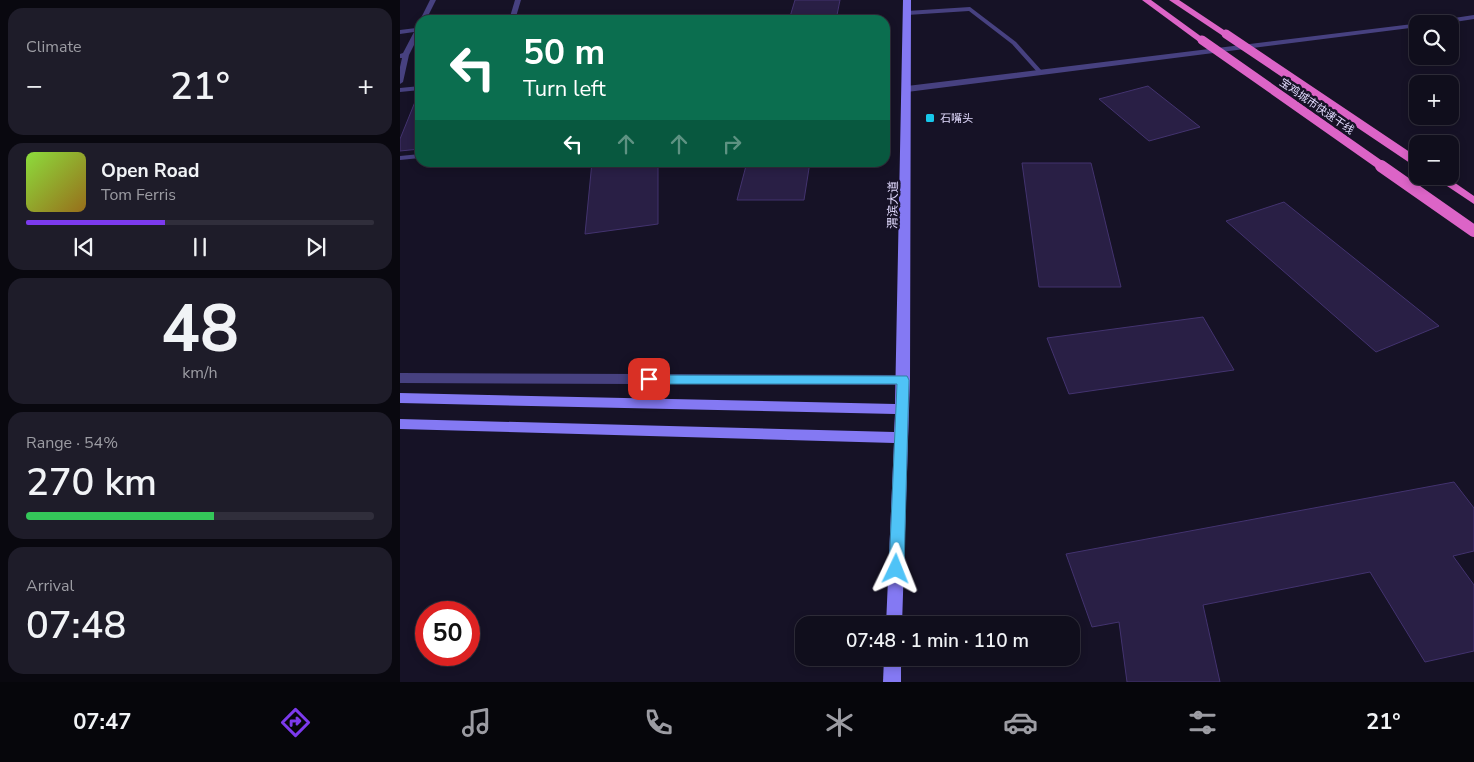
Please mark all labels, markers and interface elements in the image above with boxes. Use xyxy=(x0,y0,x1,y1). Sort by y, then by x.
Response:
map controls xyxy=(1409,15,1459,185)
button: search xyxy=(1409,15,1459,65)
text: 50 m xyxy=(523,29,605,76)
icon: left xyxy=(440,35,505,100)
text: Climate xyxy=(26,36,81,58)
text: 21° xyxy=(170,61,230,112)
text: − xyxy=(26,67,43,105)
text: + xyxy=(357,67,374,105)
text: Turn left xyxy=(523,74,606,104)
street label: 宝鸡城市快速干线 xyxy=(1276,75,1357,138)
button: + xyxy=(1409,75,1459,125)
place label: 石嘴头 xyxy=(940,111,973,126)
marker: 石嘴头 xyxy=(924,112,936,124)
icon: left xyxy=(559,130,587,158)
icon: ahead xyxy=(612,130,640,158)
icon: ahead xyxy=(665,130,693,158)
icon: right xyxy=(718,130,746,158)
button: − xyxy=(1409,135,1459,185)
text: Open Road xyxy=(101,158,199,184)
street label: 渭滨大道 xyxy=(885,181,901,229)
text: Tom Ferris xyxy=(101,184,176,206)
icon: previous xyxy=(70,233,98,261)
icon: pause xyxy=(186,233,214,261)
icon: next xyxy=(302,233,330,261)
text: 48 xyxy=(161,285,239,374)
pin xyxy=(628,358,670,400)
text: km/h xyxy=(182,362,218,384)
icon: arrive xyxy=(635,365,663,393)
text: Range · 54% xyxy=(26,432,118,454)
text: 270 km xyxy=(26,457,157,508)
position arrow xyxy=(869,542,921,594)
text: Arrival xyxy=(26,575,74,597)
text: 07:48 xyxy=(26,600,126,651)
speed limit sign: 50 xyxy=(415,601,480,666)
text: 07:48 · 1 min · 110 m xyxy=(846,628,1029,654)
icon: directions xyxy=(278,705,313,740)
icon: music xyxy=(459,705,494,740)
icon: phone xyxy=(641,705,676,740)
icon: climate xyxy=(822,705,857,740)
icon: car xyxy=(1003,705,1038,740)
icon: filters xyxy=(1185,705,1220,740)
text: 07:47 xyxy=(73,707,131,737)
text: 21° xyxy=(1366,707,1401,737)

